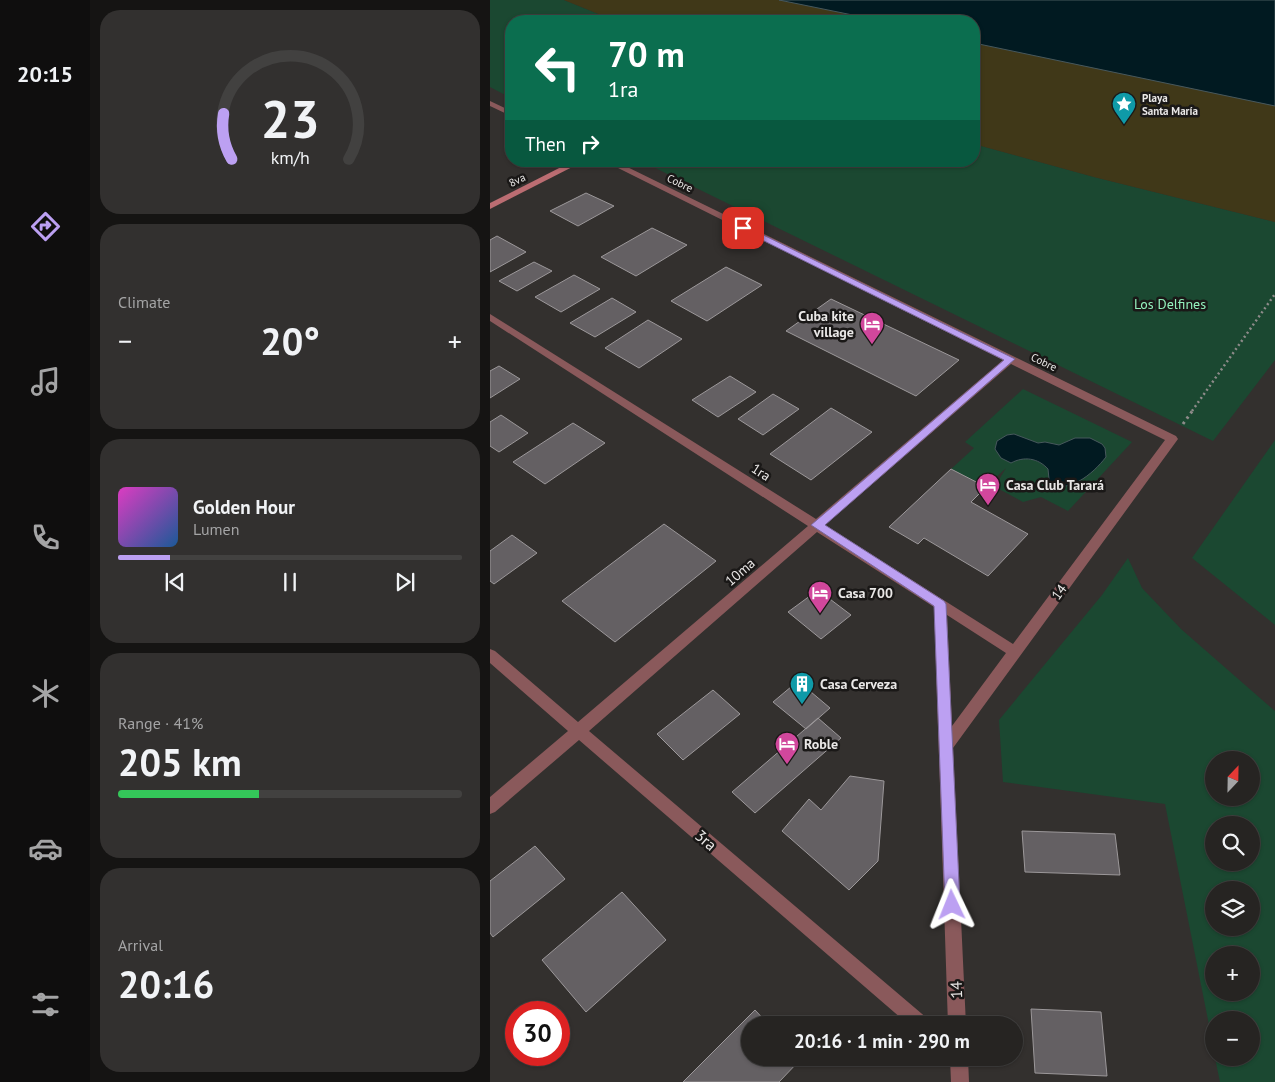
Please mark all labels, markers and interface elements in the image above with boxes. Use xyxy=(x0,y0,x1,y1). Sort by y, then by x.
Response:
text: 70 m xyxy=(608,31,685,77)
icon: left xyxy=(525,35,590,100)
text: 20:15 xyxy=(17,60,73,88)
text: 1ra xyxy=(608,75,638,103)
text: 23 xyxy=(261,85,319,152)
place icon: Playa Santa María xyxy=(1111,91,1137,125)
place label: Playa Santa María xyxy=(1142,91,1198,118)
icon: right xyxy=(576,130,604,158)
text: Then xyxy=(525,132,566,156)
text: km/h xyxy=(270,146,310,169)
street label: 8va xyxy=(506,170,528,190)
street label: Cobre xyxy=(665,171,696,195)
pin xyxy=(722,207,764,249)
icon: directions xyxy=(28,209,63,244)
icon: arrive xyxy=(729,214,757,242)
text: Climate xyxy=(118,292,170,312)
park label: Los Delfines xyxy=(1134,295,1206,313)
place label: Cuba kite village xyxy=(798,307,854,341)
hotel icon: Cuba kite village xyxy=(859,311,885,345)
text: 20° xyxy=(260,316,320,365)
text: − xyxy=(118,322,132,359)
text: + xyxy=(448,322,462,359)
street label: Cobre xyxy=(1029,350,1060,374)
icon: music xyxy=(28,364,63,399)
street label: 1ra xyxy=(748,459,774,485)
hotel icon: Casa Club Tarará xyxy=(975,472,1001,506)
place label: Casa Club Tarará xyxy=(1006,476,1104,494)
text: Golden Hour xyxy=(193,495,295,519)
text: Lumen xyxy=(193,519,239,539)
icon: phone xyxy=(28,520,63,555)
street label: 10ma xyxy=(721,554,759,590)
icon: previous xyxy=(161,568,189,596)
icon: pause xyxy=(276,568,304,596)
icon: next xyxy=(391,568,419,596)
hotel icon: Casa 700 xyxy=(807,580,833,614)
street label: 14 xyxy=(1047,580,1071,603)
place label: Casa 700 xyxy=(838,584,893,602)
building icon: Casa Cerveza xyxy=(789,671,815,705)
place label: Casa Cerveza xyxy=(820,675,897,693)
icon: climate xyxy=(28,676,63,711)
text: Range · 41% xyxy=(118,713,203,733)
hotel icon: Roble xyxy=(774,731,800,765)
place label: Roble xyxy=(804,735,838,753)
text: 205 km xyxy=(118,737,242,786)
north arrow xyxy=(1205,751,1260,806)
map controls xyxy=(1205,751,1260,1066)
button: search xyxy=(1205,816,1260,871)
street label: 3ra xyxy=(691,825,721,855)
icon: car xyxy=(28,831,63,866)
position arrow xyxy=(925,878,977,930)
button: layers xyxy=(1205,881,1260,936)
text: Arrival xyxy=(118,935,163,955)
button: + xyxy=(1205,946,1260,1001)
text: 20:16 xyxy=(118,959,214,1008)
street label: 14 xyxy=(946,981,966,999)
icon: filters xyxy=(28,987,63,1022)
speed limit sign: 30 xyxy=(505,1001,570,1066)
button: − xyxy=(1205,1011,1260,1066)
text: 20:16 · 1 min · 290 m xyxy=(794,1029,970,1053)

